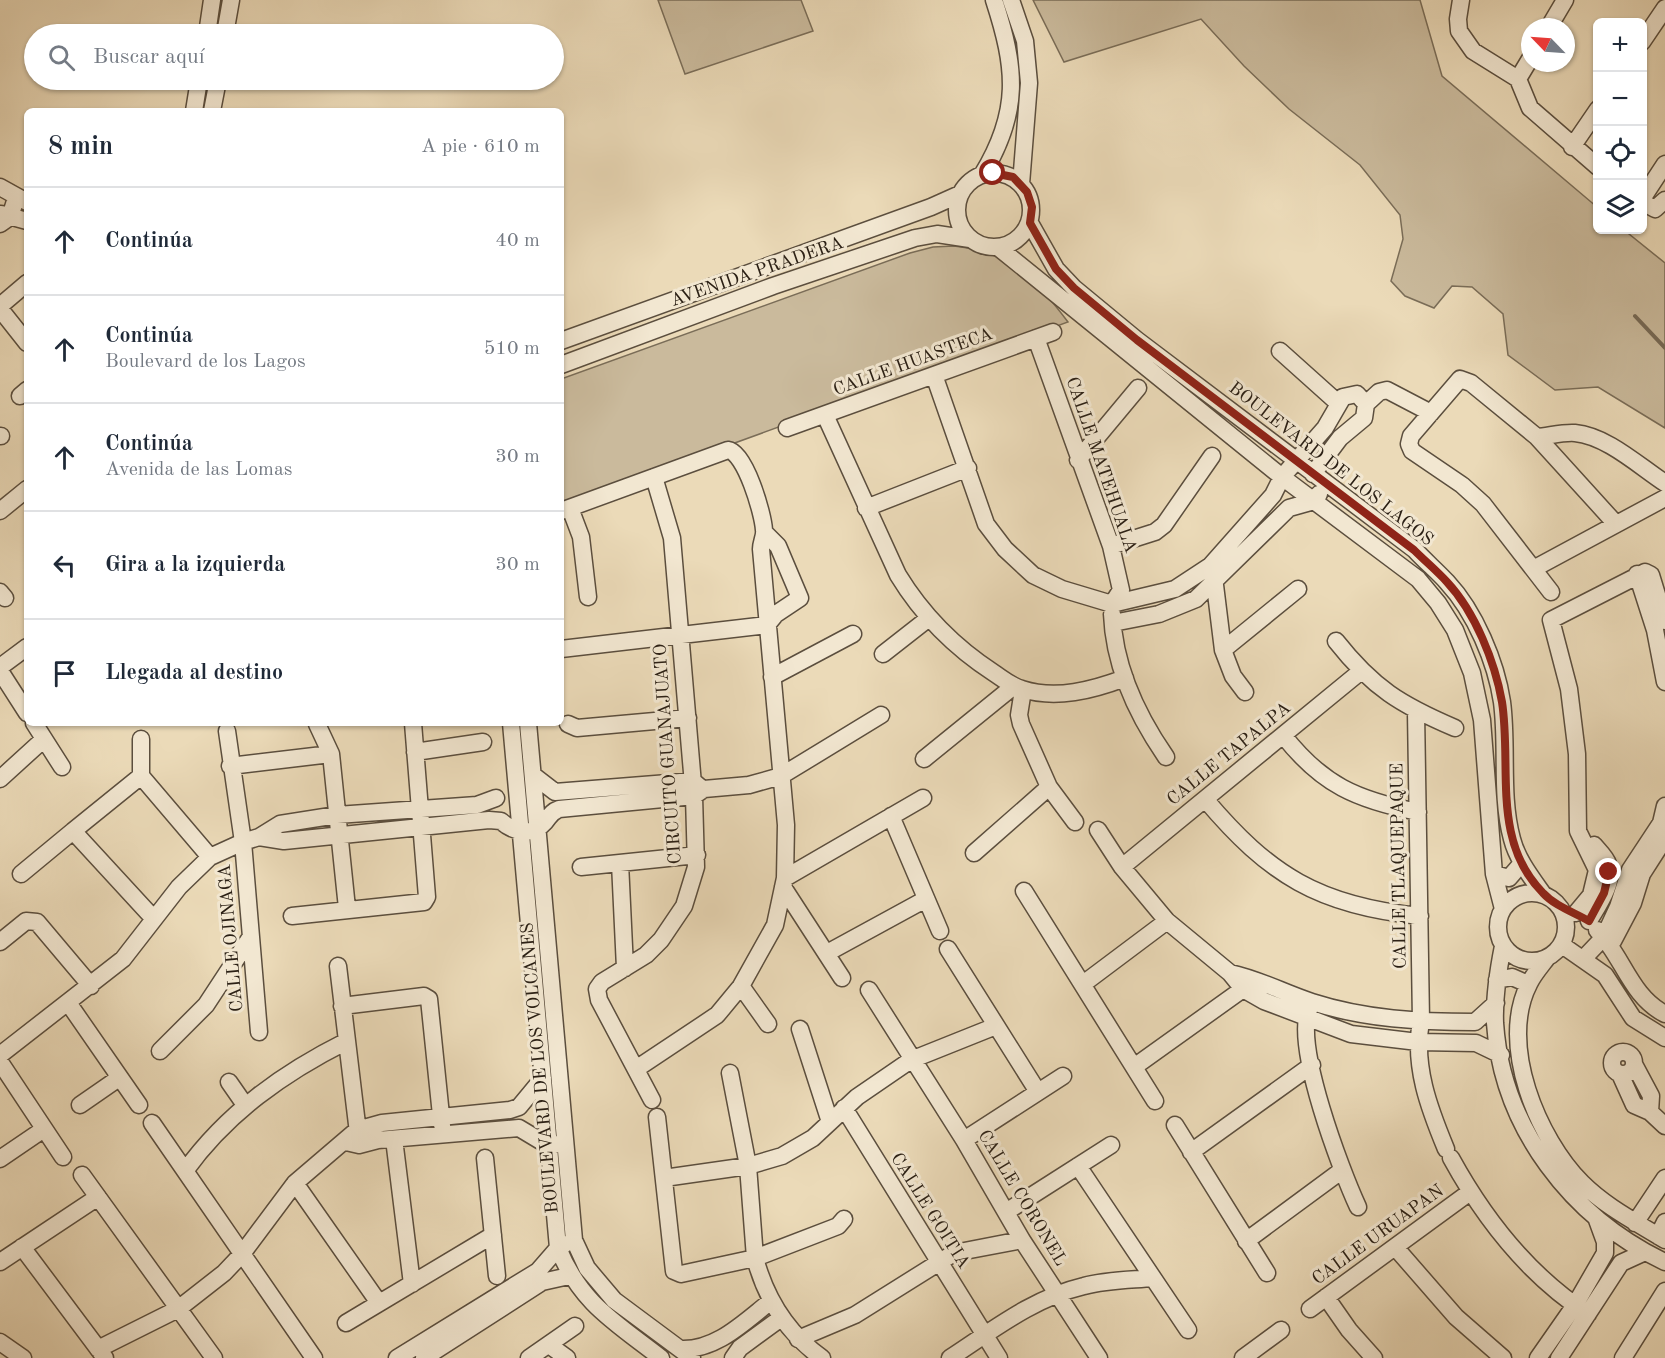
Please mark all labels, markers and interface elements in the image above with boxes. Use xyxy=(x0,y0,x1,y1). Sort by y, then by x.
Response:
north arrow xyxy=(1521,18,1575,72)
map controls xyxy=(1593,18,1647,234)
button: + xyxy=(1593,18,1647,72)
search box xyxy=(24,24,564,90)
icon: search xyxy=(45,41,78,74)
text: Buscar aquí xyxy=(93,46,205,68)
button: − xyxy=(1593,72,1647,126)
button: locate xyxy=(1593,126,1647,180)
text: 8 min xyxy=(48,134,113,160)
text: A pie · 610 m xyxy=(421,137,540,157)
route start xyxy=(979,159,1005,185)
button: layers xyxy=(1593,180,1647,234)
icon: ahead xyxy=(48,225,81,258)
text: Continúa xyxy=(105,230,193,252)
text: 40 m xyxy=(495,231,540,251)
street label: AVENIDA PRADERA xyxy=(668,234,846,310)
text: Continúa xyxy=(105,325,193,347)
street label: CALLE HUASTECA xyxy=(831,325,995,399)
icon: ahead xyxy=(48,333,81,366)
text: 510 m xyxy=(484,339,540,359)
text: Boulevard de los Lagos xyxy=(105,352,306,372)
street label: CALLE MATEHUALA xyxy=(1062,375,1140,556)
street label: BOULEVARD DE LOS LAGOS xyxy=(1225,379,1437,549)
text: Continúa xyxy=(105,433,193,455)
icon: ahead xyxy=(48,441,81,474)
text: 30 m xyxy=(495,447,540,467)
text: Avenida de las Lomas xyxy=(105,460,293,480)
icon: left xyxy=(48,549,81,582)
text: Gira a la izquierda xyxy=(105,554,285,576)
text: 30 m xyxy=(495,555,540,575)
street label: CIRCUITO GUANAJUATO xyxy=(651,643,685,865)
icon: arrive xyxy=(48,657,81,690)
text: Llegada al destino xyxy=(105,662,283,684)
street label: CALLE TAPALPA xyxy=(1164,699,1294,809)
street label: CALLE TLAQUEPAQUE xyxy=(1388,763,1410,969)
route end xyxy=(1595,858,1621,884)
street label: CALLE OJINAGA xyxy=(216,863,246,1013)
street label: BOULEVARD DE LOS VOLCANES xyxy=(518,922,562,1214)
street label: CALLE CORONEL xyxy=(974,1127,1070,1269)
street label: CALLE GOITIA xyxy=(887,1150,973,1272)
street label: CALLE URUAPAN xyxy=(1309,1181,1447,1289)

